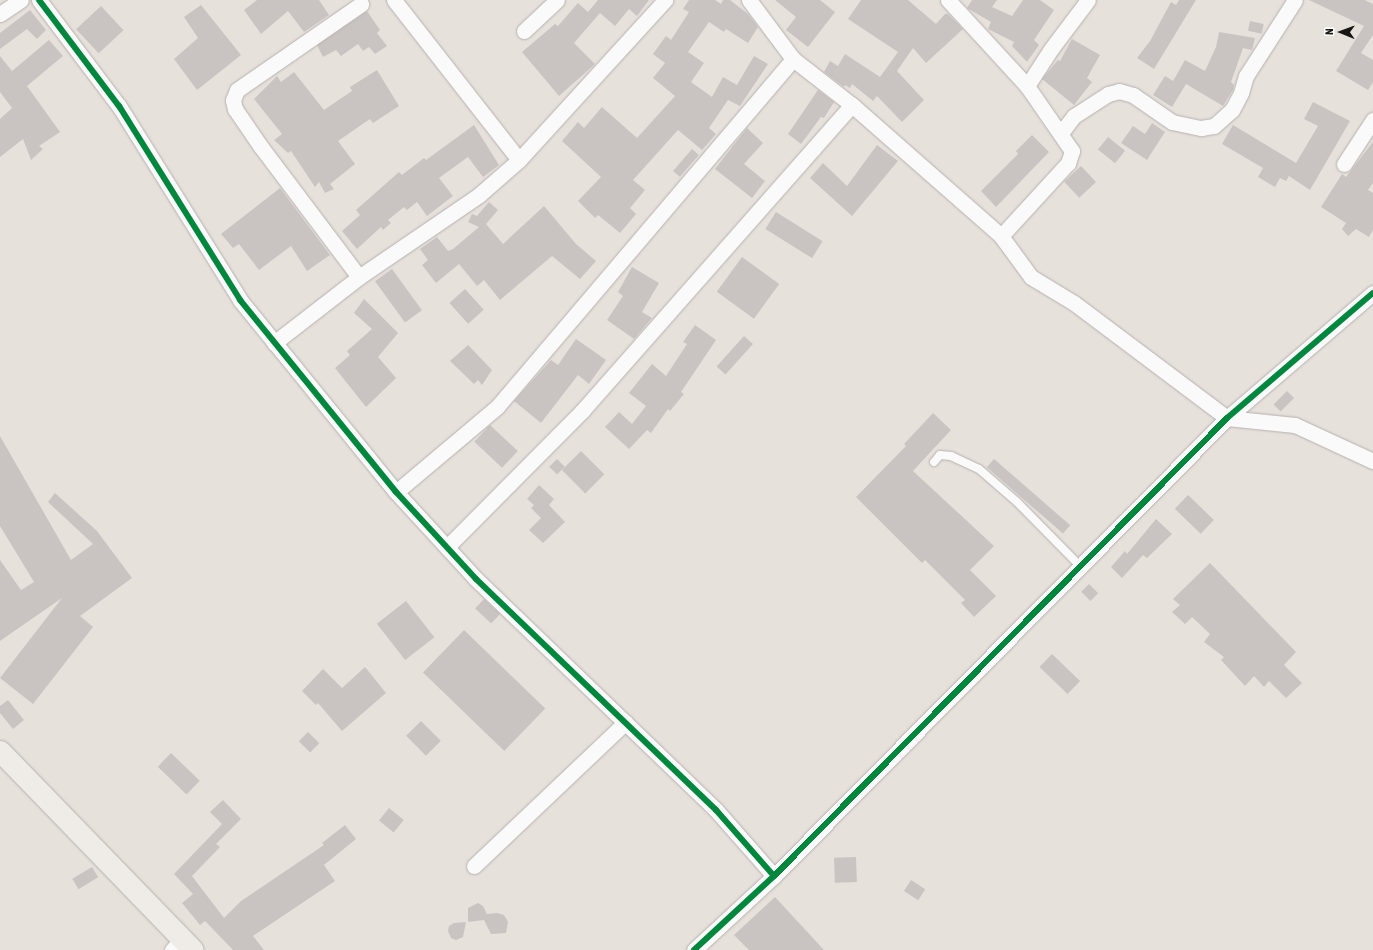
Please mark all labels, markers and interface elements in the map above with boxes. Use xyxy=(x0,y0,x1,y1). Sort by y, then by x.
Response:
north arrow xyxy=(1321,12,1361,52)
text: N xyxy=(1323,28,1335,35)

